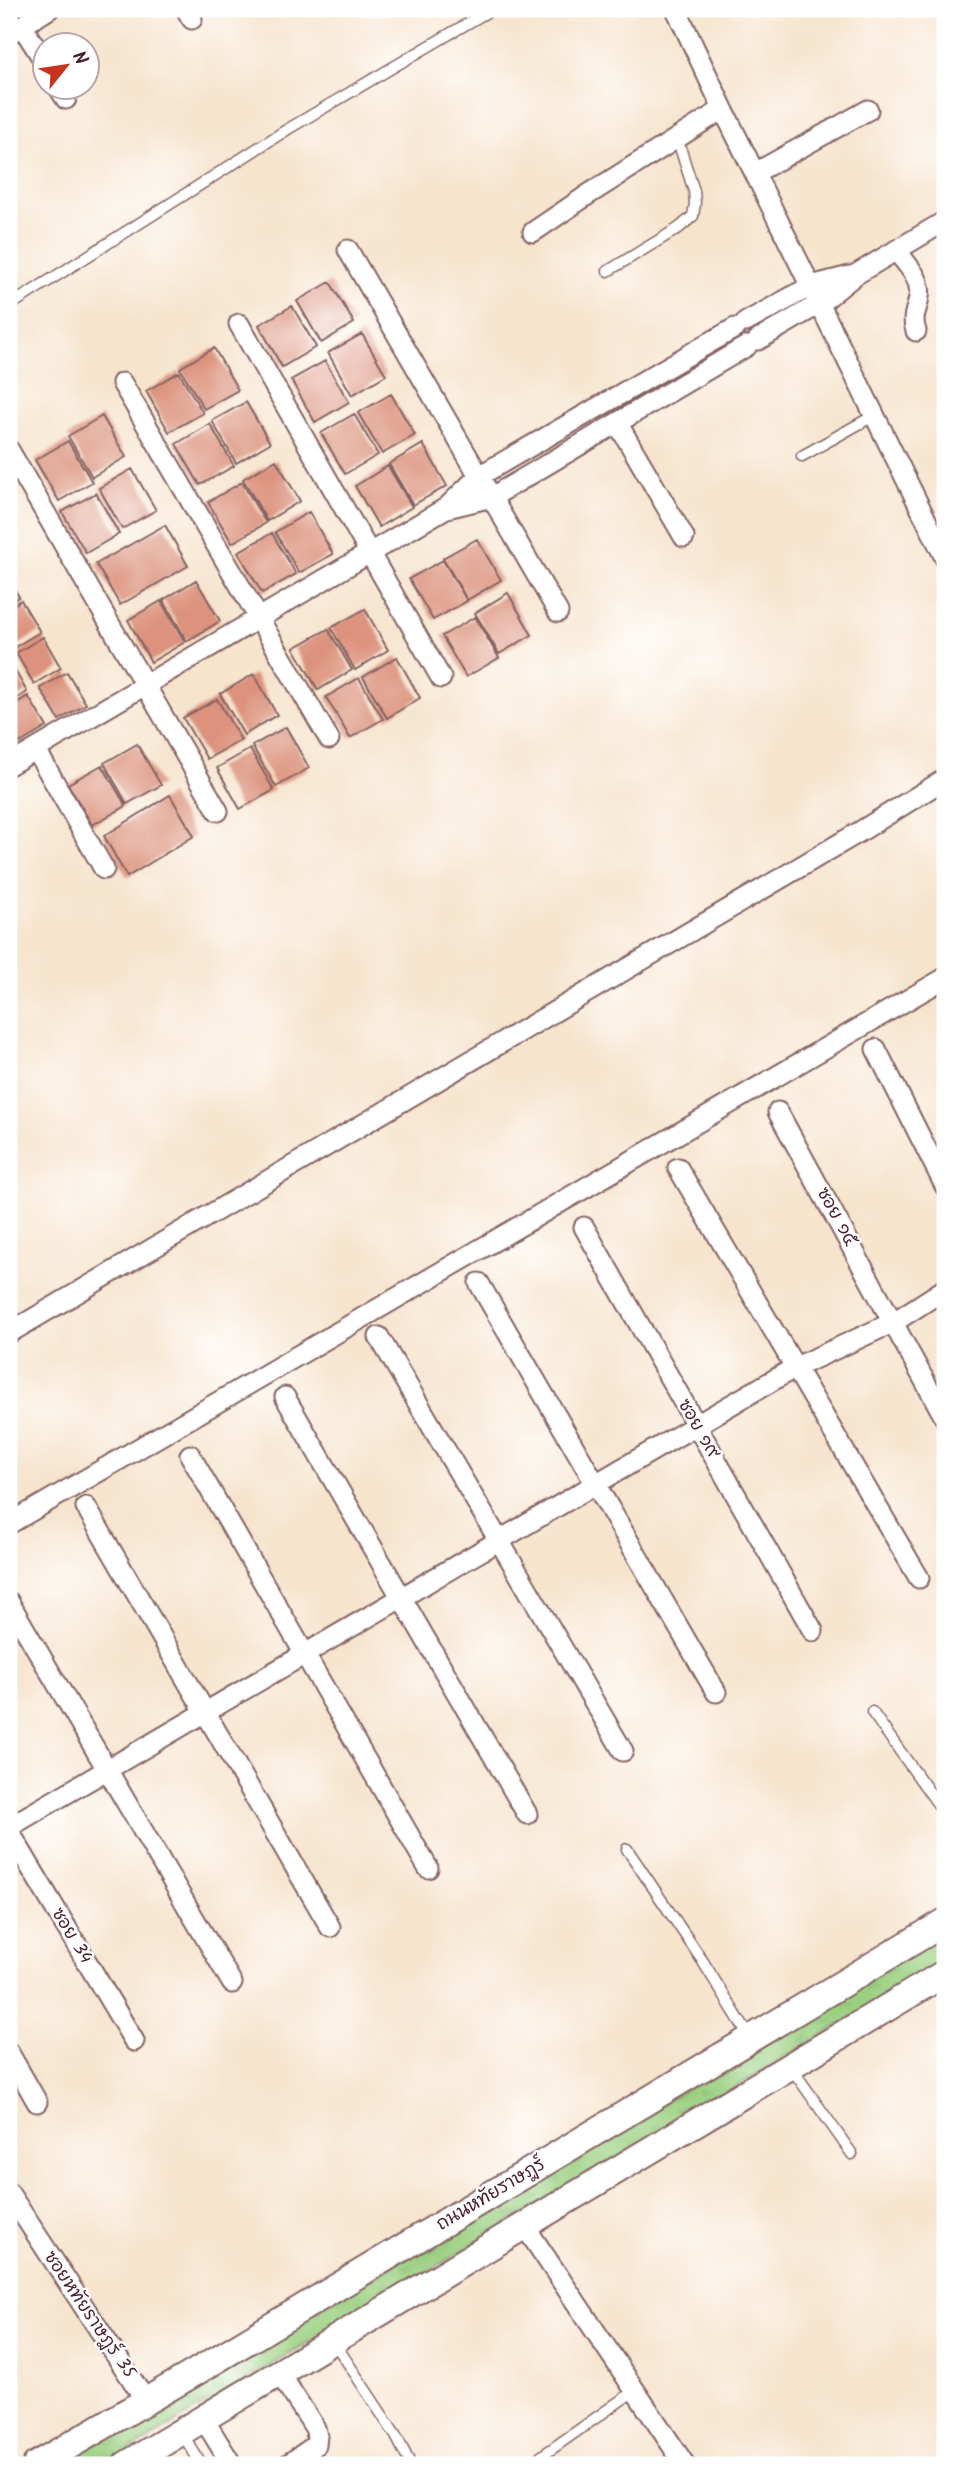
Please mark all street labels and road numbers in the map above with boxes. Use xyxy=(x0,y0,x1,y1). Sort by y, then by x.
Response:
street label: ซอย ๑๕ xyxy=(808,1182,865,1253)
street label: ซอย ๑๙ xyxy=(669,1394,727,1465)
street label: ซอย 34 xyxy=(43,1902,99,1970)
street label: ถนนหทัยราษฎร์ xyxy=(431,2151,552,2239)
street label: ซอยหทัยราษฎร์ 35 xyxy=(35,2245,143,2386)

